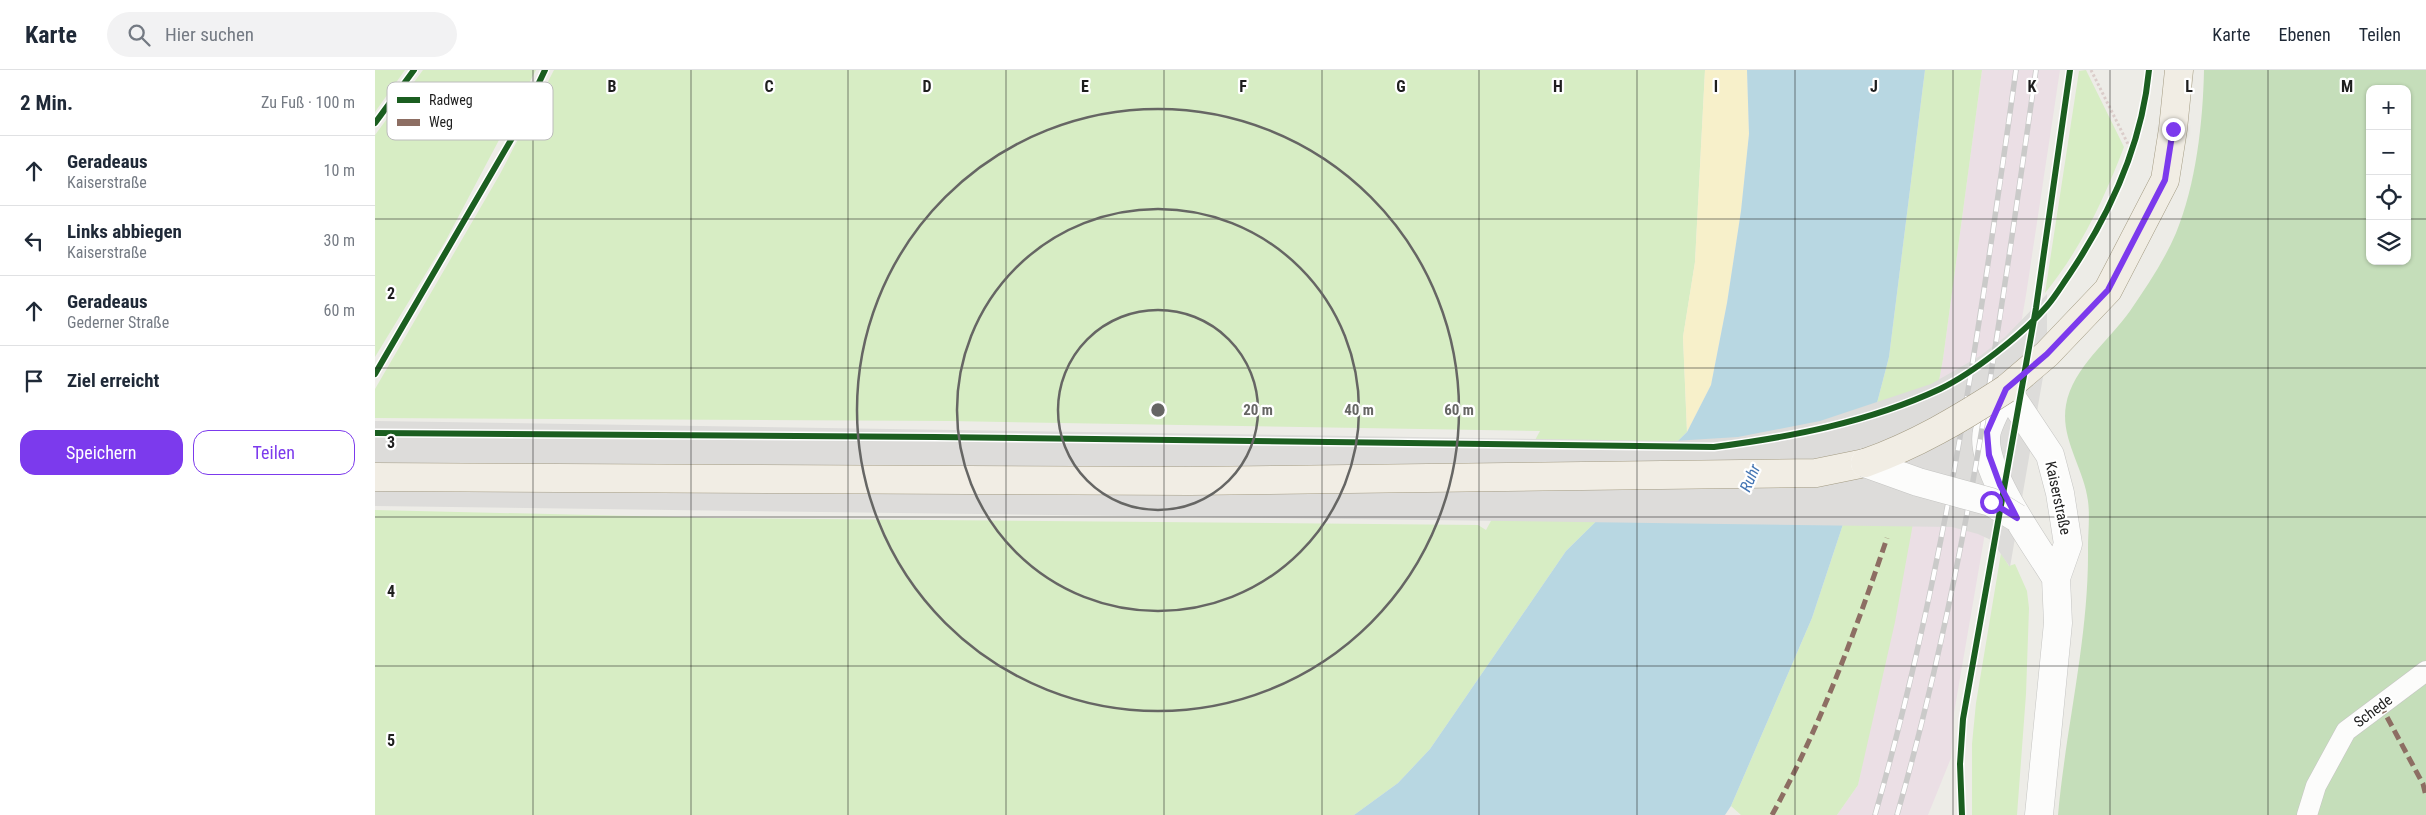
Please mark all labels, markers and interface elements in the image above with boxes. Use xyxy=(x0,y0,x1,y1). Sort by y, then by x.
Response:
search box xyxy=(107,12,457,57)
text: Karte xyxy=(25,21,77,49)
icon: search xyxy=(125,21,153,49)
text: Hier suchen xyxy=(165,23,254,46)
text: Karte xyxy=(2212,24,2251,45)
text: Ebenen xyxy=(2279,24,2331,45)
text: Teilen xyxy=(2359,24,2401,45)
text: B xyxy=(608,77,617,96)
text: C xyxy=(764,77,774,96)
text: D xyxy=(922,77,932,96)
text: E xyxy=(1081,77,1089,96)
text: F xyxy=(1239,77,1247,96)
text: G xyxy=(1396,77,1406,96)
text: H xyxy=(1553,77,1563,96)
text: I xyxy=(1714,77,1718,96)
text: J xyxy=(1870,77,1878,96)
text: K xyxy=(2028,77,2037,96)
text: L xyxy=(2185,77,2193,96)
text: M xyxy=(2341,77,2353,96)
legend xyxy=(387,82,553,140)
map controls xyxy=(2366,85,2411,265)
button: + xyxy=(2366,85,2411,130)
text: 2 Min. xyxy=(20,91,73,115)
text: Radweg xyxy=(429,92,473,108)
text: Zu Fuß · 100 m xyxy=(261,93,355,112)
text: Weg xyxy=(429,114,453,130)
route end xyxy=(2162,118,2185,141)
button: − xyxy=(2366,130,2411,175)
text: Geradeaus xyxy=(67,150,148,173)
icon: ahead xyxy=(20,157,48,185)
text: 10 m xyxy=(323,161,355,180)
text: Kaiserstraße xyxy=(67,173,147,192)
button: locate xyxy=(2366,175,2411,220)
text: Links abbiegen xyxy=(67,220,182,243)
button: layers xyxy=(2366,220,2411,265)
icon: left xyxy=(20,227,48,255)
text: 30 m xyxy=(323,231,355,250)
text: Kaiserstraße xyxy=(67,243,147,262)
text: 2 xyxy=(387,284,395,303)
text: Geradeaus xyxy=(67,290,148,313)
icon: ahead xyxy=(20,297,48,325)
text: 60 m xyxy=(323,301,355,320)
text: Gederner Straße xyxy=(67,313,169,332)
icon: arrive xyxy=(20,367,48,395)
text: Ziel erreicht xyxy=(67,369,159,392)
centre of rings xyxy=(1149,401,1167,419)
text: 20 m xyxy=(1243,401,1273,419)
text: 40 m xyxy=(1344,401,1374,419)
text: 60 m xyxy=(1444,401,1474,419)
button: Speichern xyxy=(20,430,183,475)
button: Teilen xyxy=(193,430,355,475)
text: 3 xyxy=(387,433,395,452)
water label: Ruhr xyxy=(1736,460,1765,495)
street label: Kaiserstraße xyxy=(2041,460,2075,536)
route start xyxy=(1980,491,2003,514)
text: 4 xyxy=(387,582,395,601)
street label: Schede xyxy=(2350,691,2396,731)
text: 5 xyxy=(387,731,395,750)

